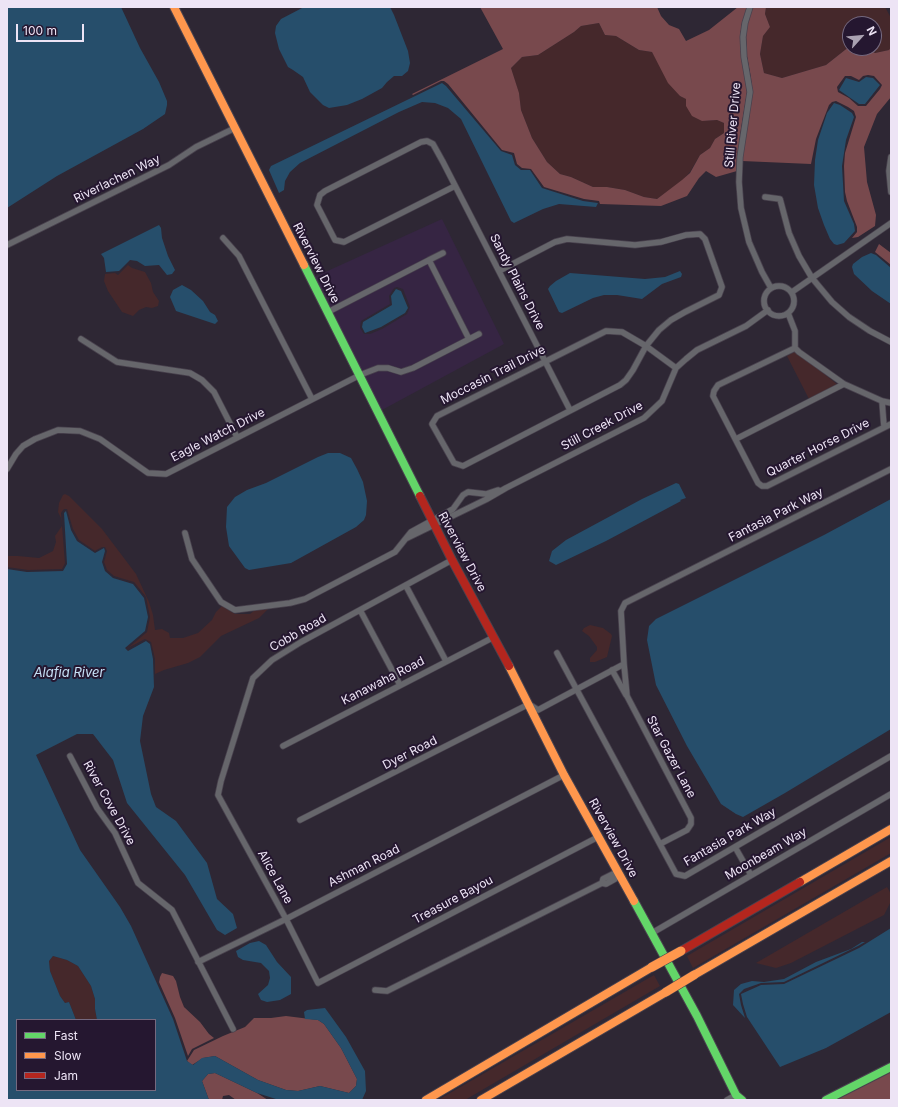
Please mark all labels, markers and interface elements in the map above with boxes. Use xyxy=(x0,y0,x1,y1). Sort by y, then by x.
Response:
scale bar xyxy=(18,16,86,42)
north arrow xyxy=(842,16,882,56)
text: 100 m xyxy=(23,23,57,38)
text: N xyxy=(864,24,880,38)
street label: Still River Drive xyxy=(722,82,744,168)
street label: Riverlachen Way xyxy=(71,152,163,206)
street label: Riverview Drive xyxy=(290,220,342,306)
street label: Sandy Plains Drive xyxy=(487,232,547,332)
street label: Moccasin Trail Drive xyxy=(438,342,548,408)
street label: Still Creek Drive xyxy=(559,398,645,454)
street label: Eagle Watch Drive xyxy=(169,405,267,465)
street label: Quarter Horse Drive xyxy=(764,416,872,480)
street label: Fantasia Park Way xyxy=(726,485,826,545)
street label: Riverview Drive xyxy=(435,510,489,594)
street label: Cobb Road xyxy=(267,611,329,655)
street label: Kanawaha Road xyxy=(339,654,427,708)
water label: Alafia River xyxy=(34,665,104,681)
street label: Star Gazer Lane xyxy=(643,713,699,801)
street label: Dyer Road xyxy=(380,733,440,773)
street label: River Cove Drive xyxy=(80,758,138,848)
street label: Riverview Drive xyxy=(585,796,641,880)
street label: Fantasia Park Way xyxy=(681,805,779,869)
street label: Moonbeam Way xyxy=(723,825,809,883)
street label: Ashman Road xyxy=(326,842,402,890)
street label: Alice Lane xyxy=(254,848,296,906)
street label: Treasure Bayou xyxy=(411,873,495,927)
legend xyxy=(16,1019,156,1091)
text: Fast xyxy=(54,1028,78,1043)
text: Slow xyxy=(54,1048,81,1063)
text: Jam xyxy=(54,1068,78,1083)

